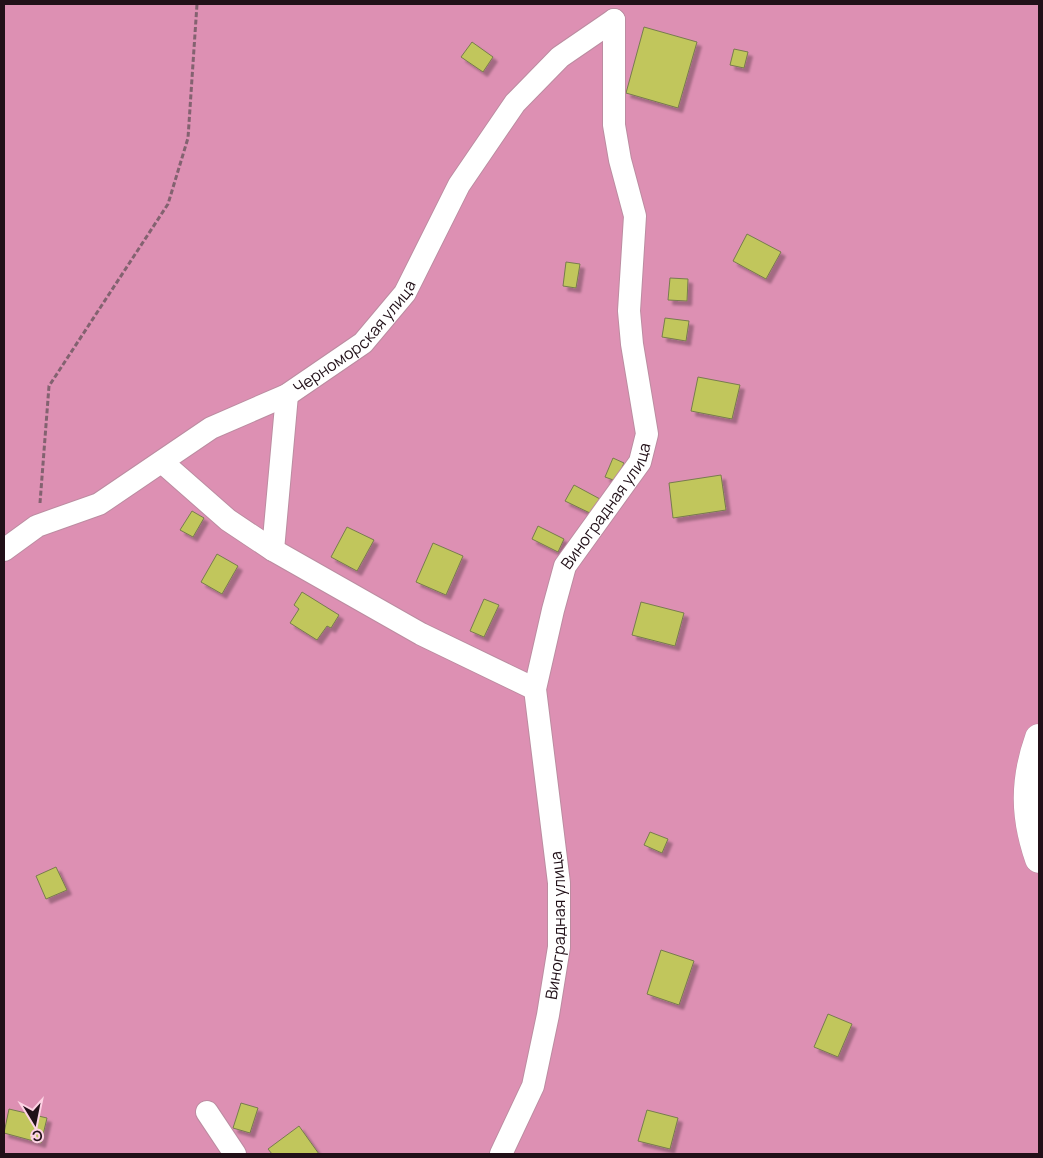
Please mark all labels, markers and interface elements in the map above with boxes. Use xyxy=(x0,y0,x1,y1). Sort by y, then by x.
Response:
street label: Черноморская улица xyxy=(289,276,421,399)
street label: Виноградная улица xyxy=(555,440,655,573)
street label: Виноградная улица xyxy=(540,850,570,1001)
north arrow xyxy=(10,1098,60,1148)
text: С xyxy=(31,1126,44,1147)

